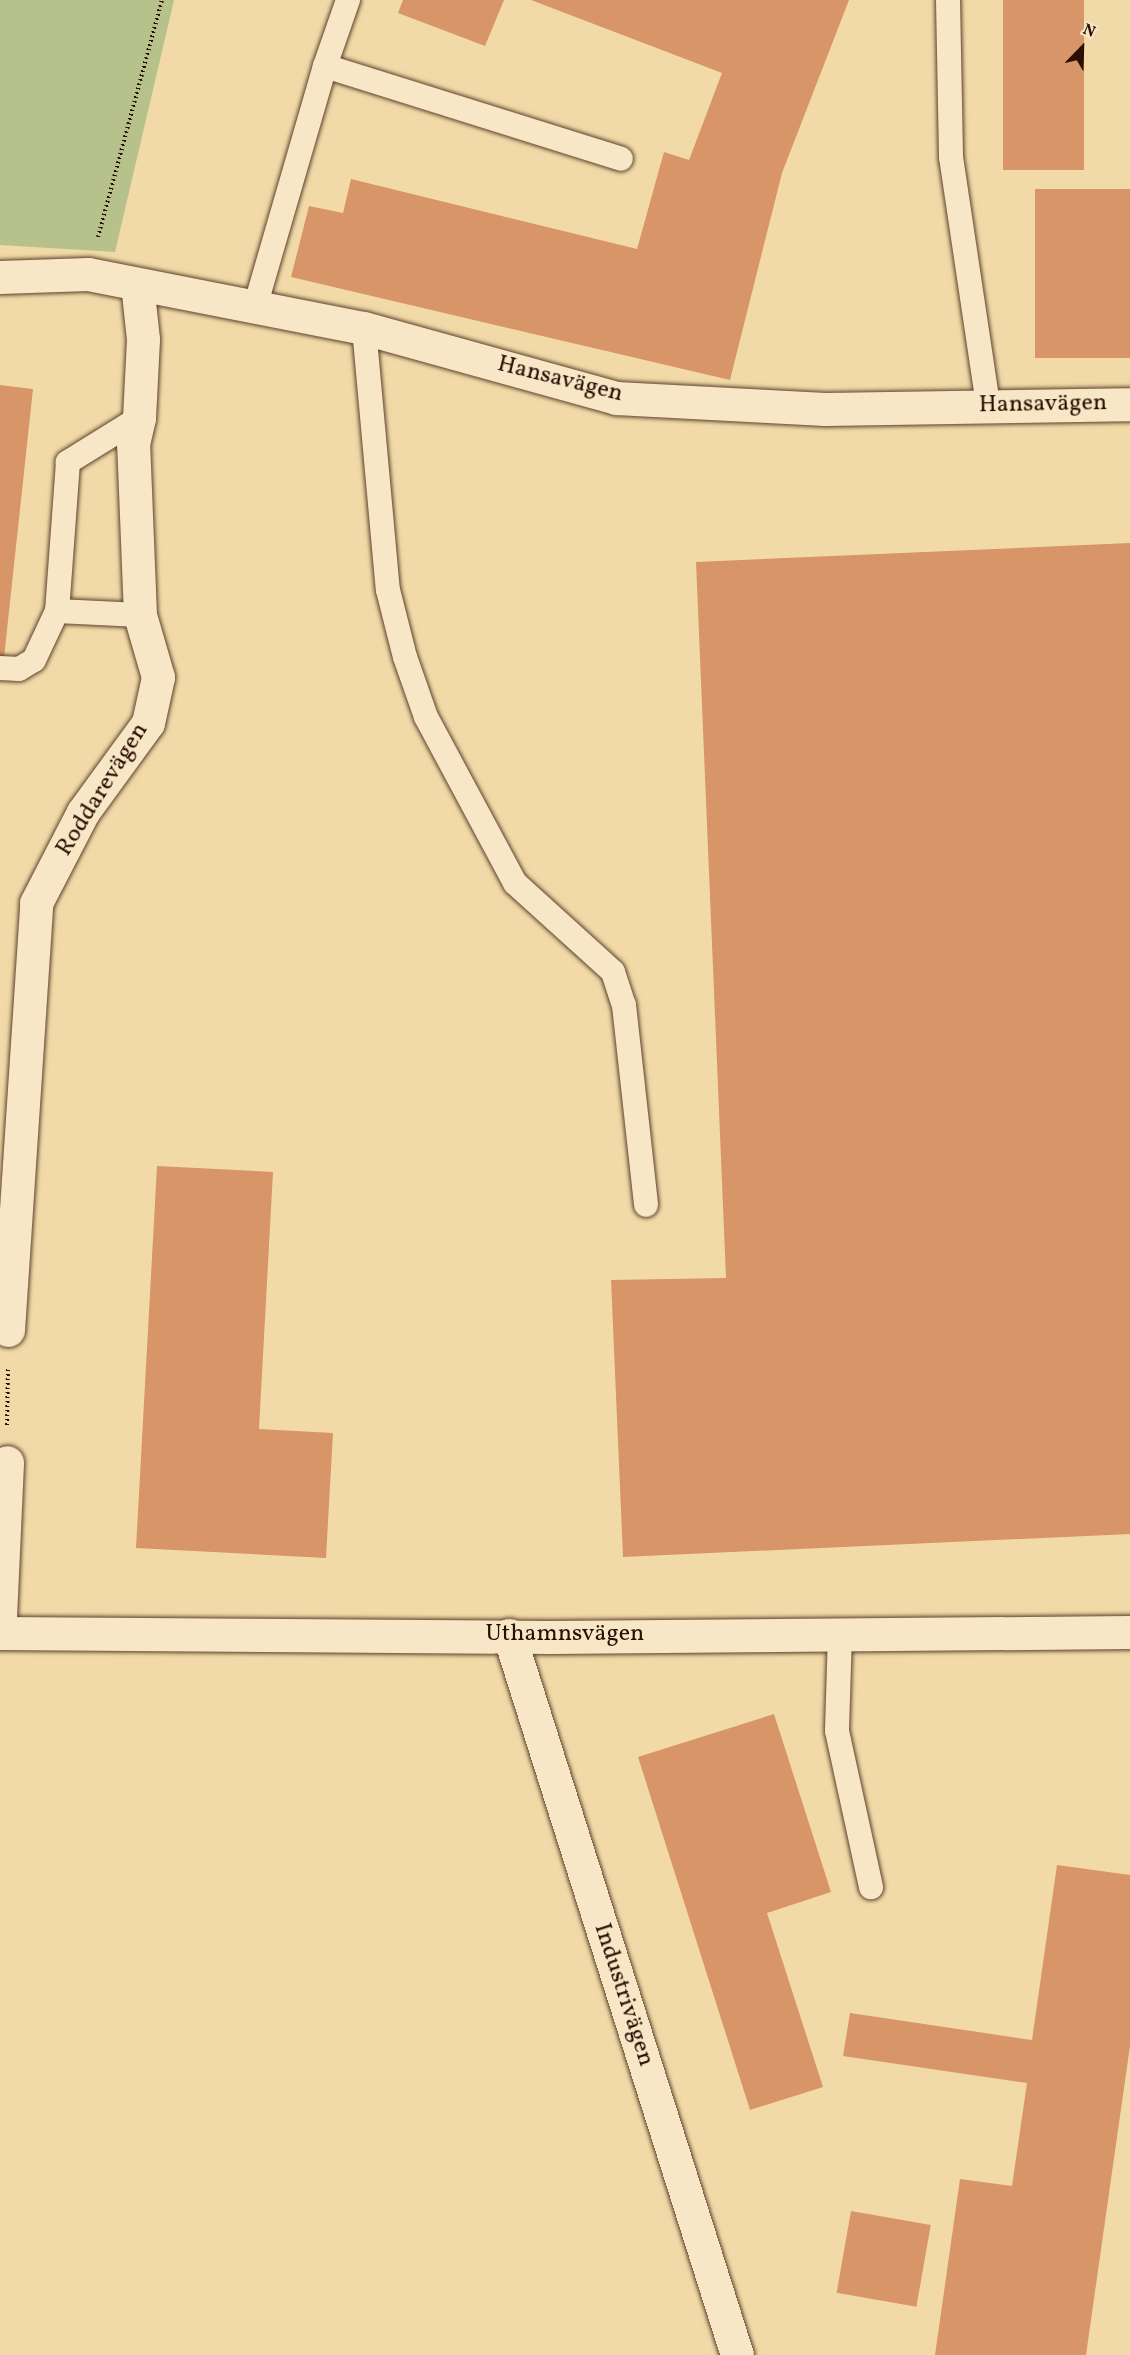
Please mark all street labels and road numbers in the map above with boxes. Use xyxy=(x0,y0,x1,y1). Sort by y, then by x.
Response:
street label: Hansavägen xyxy=(494,350,626,410)
street label: Hansavägen xyxy=(979,389,1107,421)
street label: Roddarevägen xyxy=(51,718,155,862)
street label: Uthamnsvägen xyxy=(486,1621,644,1649)
street label: Industrivägen xyxy=(586,1920,660,2070)

